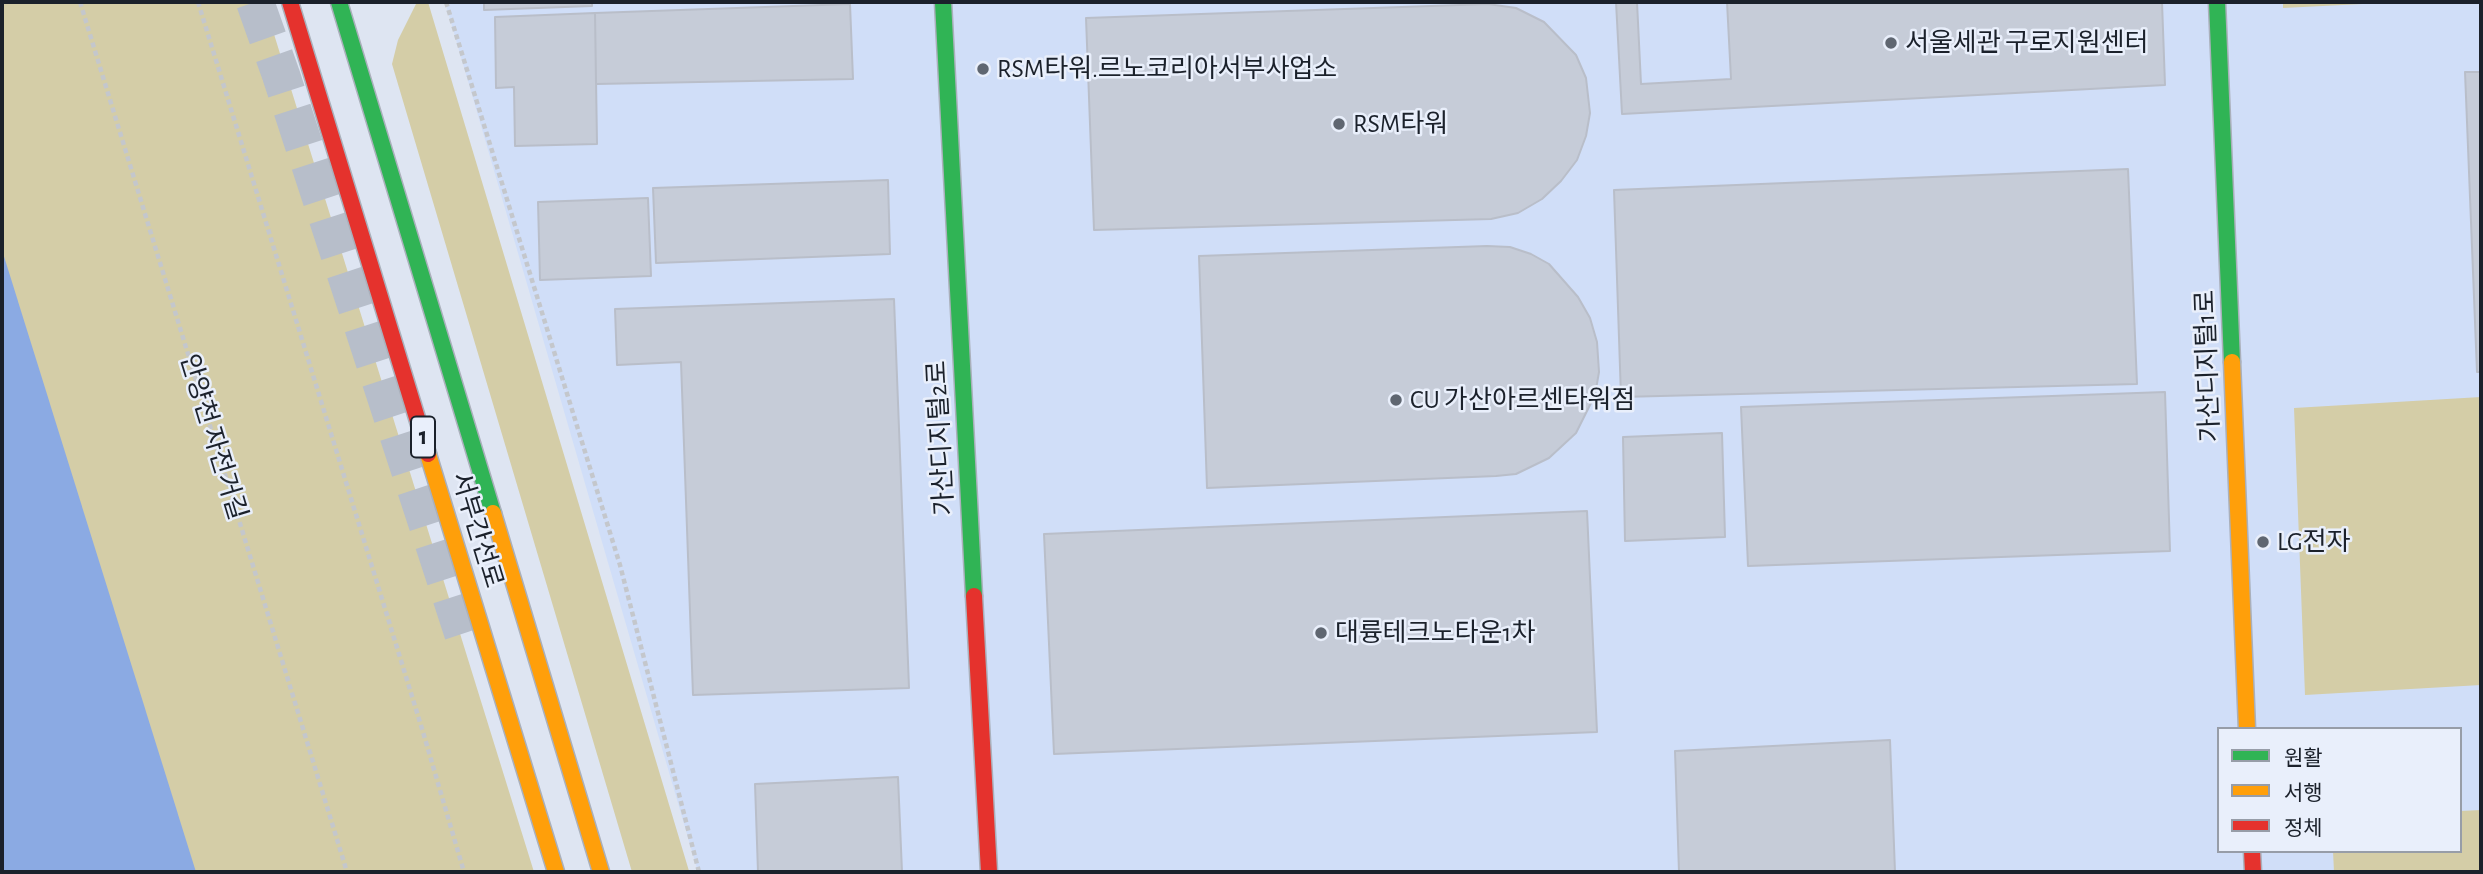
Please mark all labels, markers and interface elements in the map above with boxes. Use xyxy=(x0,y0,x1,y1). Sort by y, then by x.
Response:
place label: 서울세관 구로지원센터 xyxy=(1905,27,2148,59)
marker: 서울세관 구로지원센터 xyxy=(1883,35,1899,51)
place label: RSM타워.르노코리아서부사업소 xyxy=(997,53,1337,85)
marker: RSM타워.르노코리아서부사업소 xyxy=(975,61,991,77)
place label: RSM타워 xyxy=(1353,108,1448,140)
marker: RSM타워 xyxy=(1331,116,1347,132)
street label: 가산디지털1로 xyxy=(2190,289,2226,443)
street label: 안양천 자전거길 xyxy=(173,350,253,524)
street label: 가산디지털2로 xyxy=(921,360,961,516)
place label: CU 가산아르센타워점 xyxy=(1410,384,1635,416)
marker: CU 가산아르센타워점 xyxy=(1388,392,1404,408)
road number: 1 xyxy=(411,416,435,458)
street label: 서부간선로 xyxy=(445,468,509,592)
place label: LG전자 xyxy=(2277,526,2350,558)
marker: LG전자 xyxy=(2255,534,2271,550)
place label: 대륭테크노타운1차 xyxy=(1335,617,1535,649)
marker: 대륭테크노타운1차 xyxy=(1313,625,1329,641)
legend xyxy=(2217,727,2462,853)
text: 원활 xyxy=(2284,748,2323,769)
text: 서행 xyxy=(2284,783,2323,804)
text: 정체 xyxy=(2284,818,2323,839)

